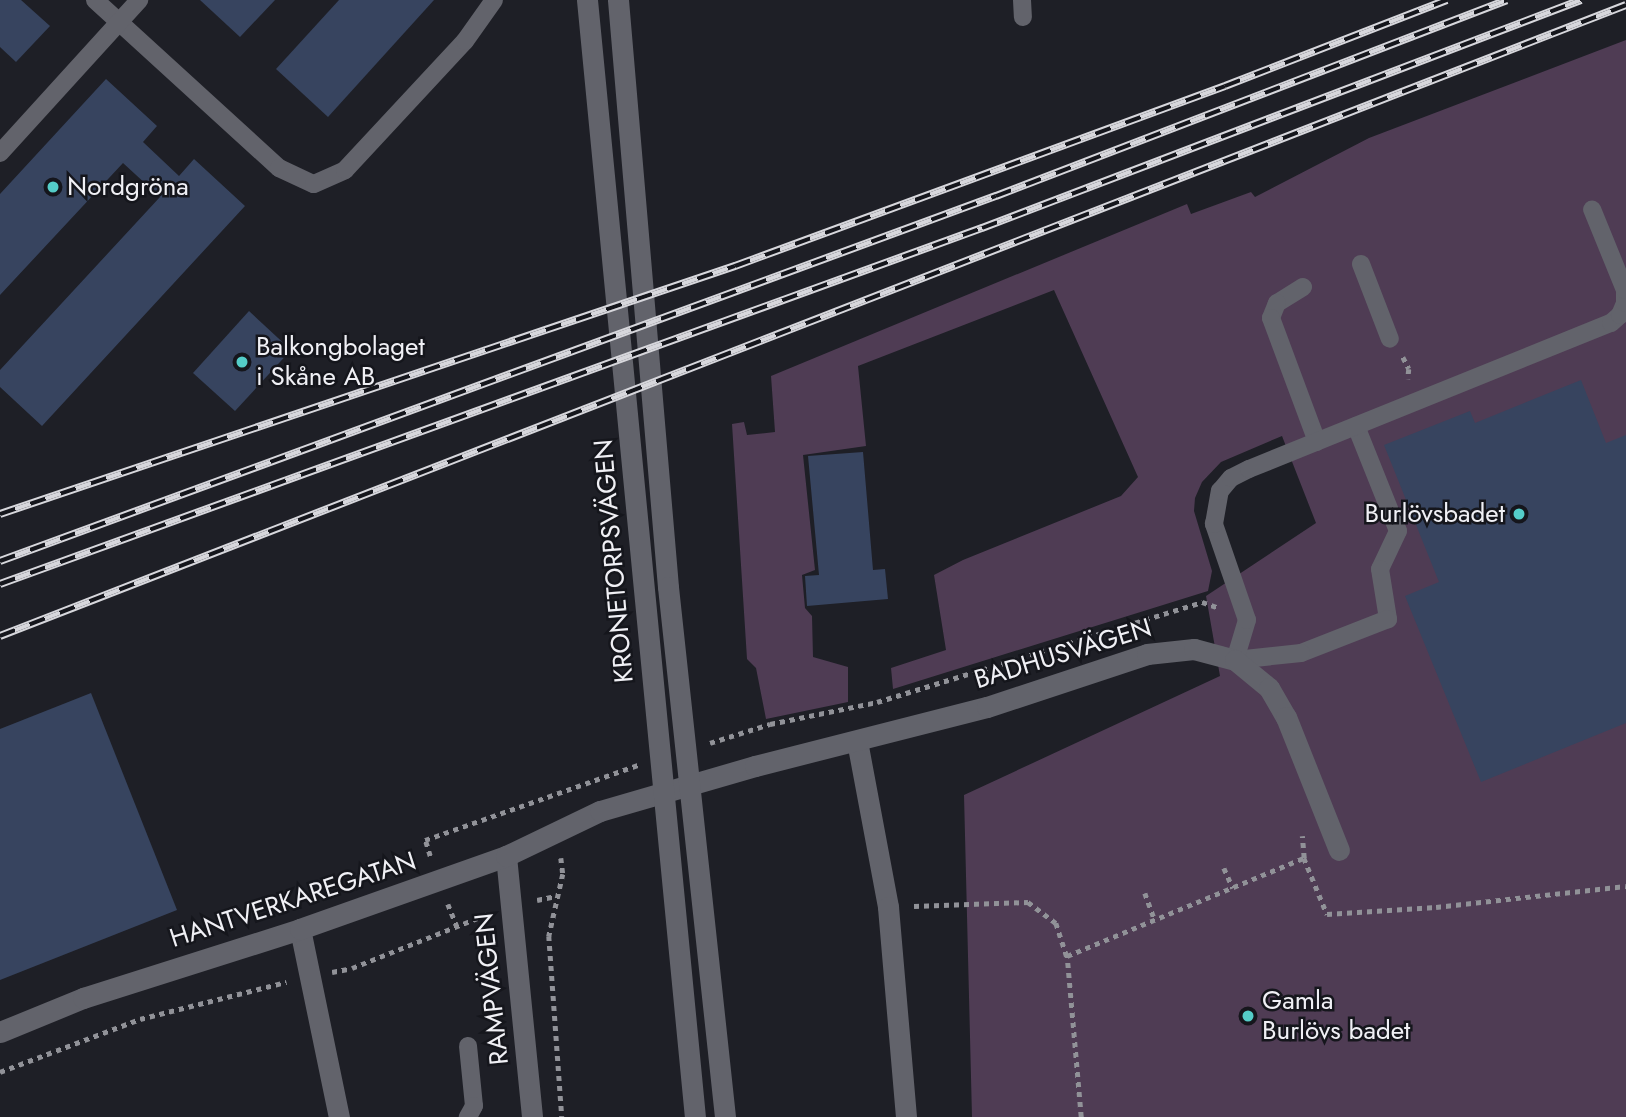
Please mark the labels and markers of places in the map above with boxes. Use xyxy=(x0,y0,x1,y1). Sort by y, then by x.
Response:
place label: Nordgröna xyxy=(67,171,189,203)
marker: Nordgröna xyxy=(45,179,61,195)
place label: Balkongbolaget i Skåne AB xyxy=(256,331,425,392)
marker: Balkongbolaget i Skåne AB xyxy=(234,354,250,370)
place label: Burlövsbadet xyxy=(1364,498,1505,530)
marker: Burlövsbadet xyxy=(1511,506,1527,522)
place label: Gamla Burlövs badet xyxy=(1262,985,1410,1046)
marker: Gamla Burlövs badet xyxy=(1240,1008,1256,1024)

